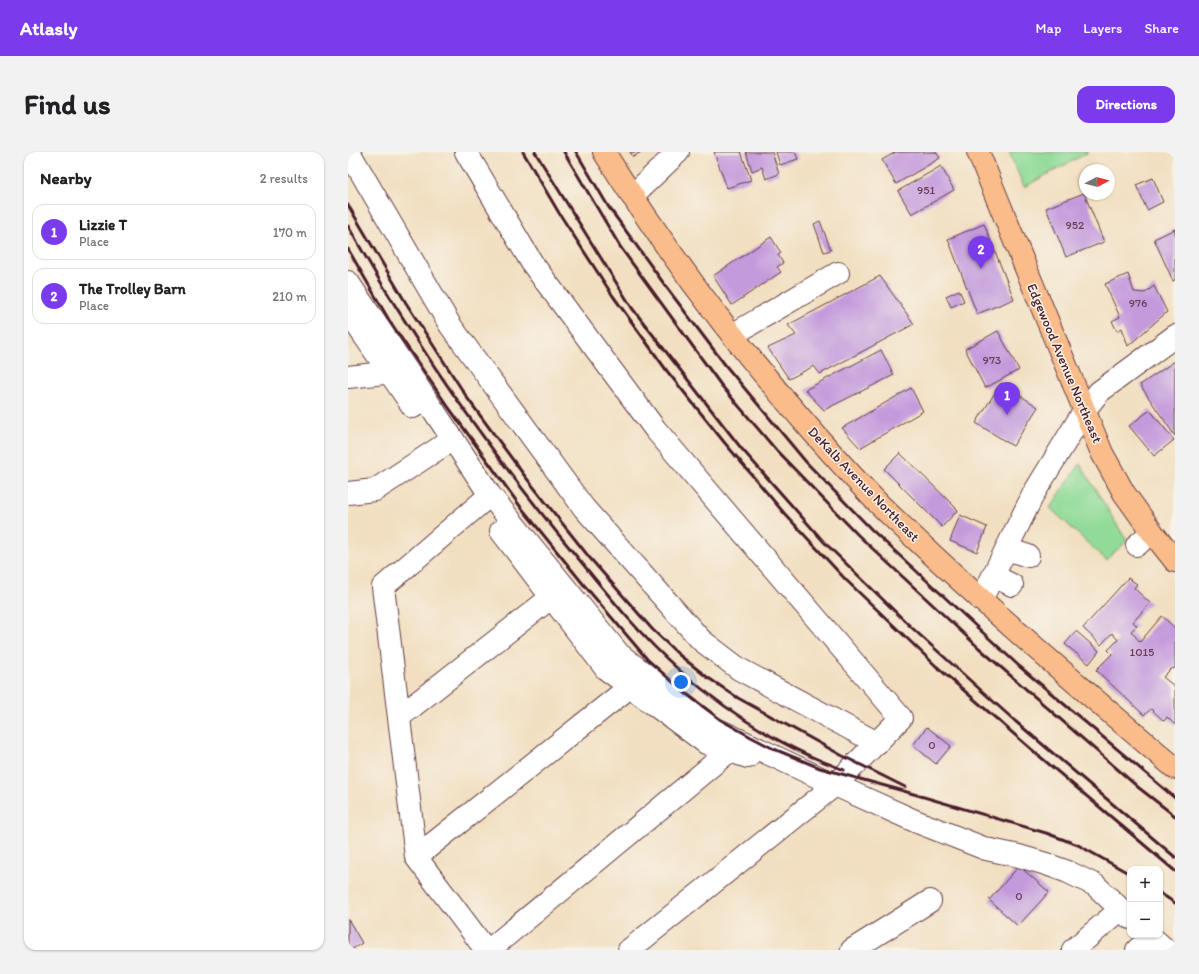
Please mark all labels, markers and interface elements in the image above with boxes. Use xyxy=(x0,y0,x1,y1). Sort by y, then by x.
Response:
text: Atlasly xyxy=(20,17,77,40)
text: Map xyxy=(1036,20,1061,37)
text: Layers xyxy=(1083,20,1122,37)
text: Share xyxy=(1144,20,1179,37)
button: Directions xyxy=(1077,86,1175,123)
text: Find us xyxy=(24,87,111,121)
north arrow xyxy=(1079,164,1115,200)
text: Nearby xyxy=(40,168,92,188)
text: 2 results xyxy=(260,171,308,186)
house number: 951 xyxy=(917,183,935,197)
text: Lizzie T xyxy=(79,216,127,234)
house number: 952 xyxy=(1066,218,1085,232)
text: 1 xyxy=(51,225,57,240)
text: 170 m xyxy=(273,225,307,240)
text: Place xyxy=(79,234,109,249)
pin: 2 xyxy=(968,236,994,269)
text: The Trolley Barn xyxy=(79,280,186,298)
street label: Edgewood Avenue Northeast xyxy=(1023,281,1106,446)
text: 2 xyxy=(51,289,57,304)
text: 210 m xyxy=(272,289,307,304)
house number: 976 xyxy=(1129,296,1147,310)
text: Place xyxy=(79,298,109,313)
house number: 973 xyxy=(983,353,1002,367)
pin: 1 xyxy=(994,382,1020,415)
street label: DeKalb Avenue Northeast xyxy=(804,423,923,545)
house number: 1015 xyxy=(1130,645,1154,659)
your location xyxy=(671,672,691,692)
house number: 0 xyxy=(928,738,936,752)
map controls xyxy=(1127,866,1163,938)
button: + xyxy=(1127,866,1163,902)
house number: 0 xyxy=(1015,889,1023,903)
button: − xyxy=(1127,902,1163,938)

